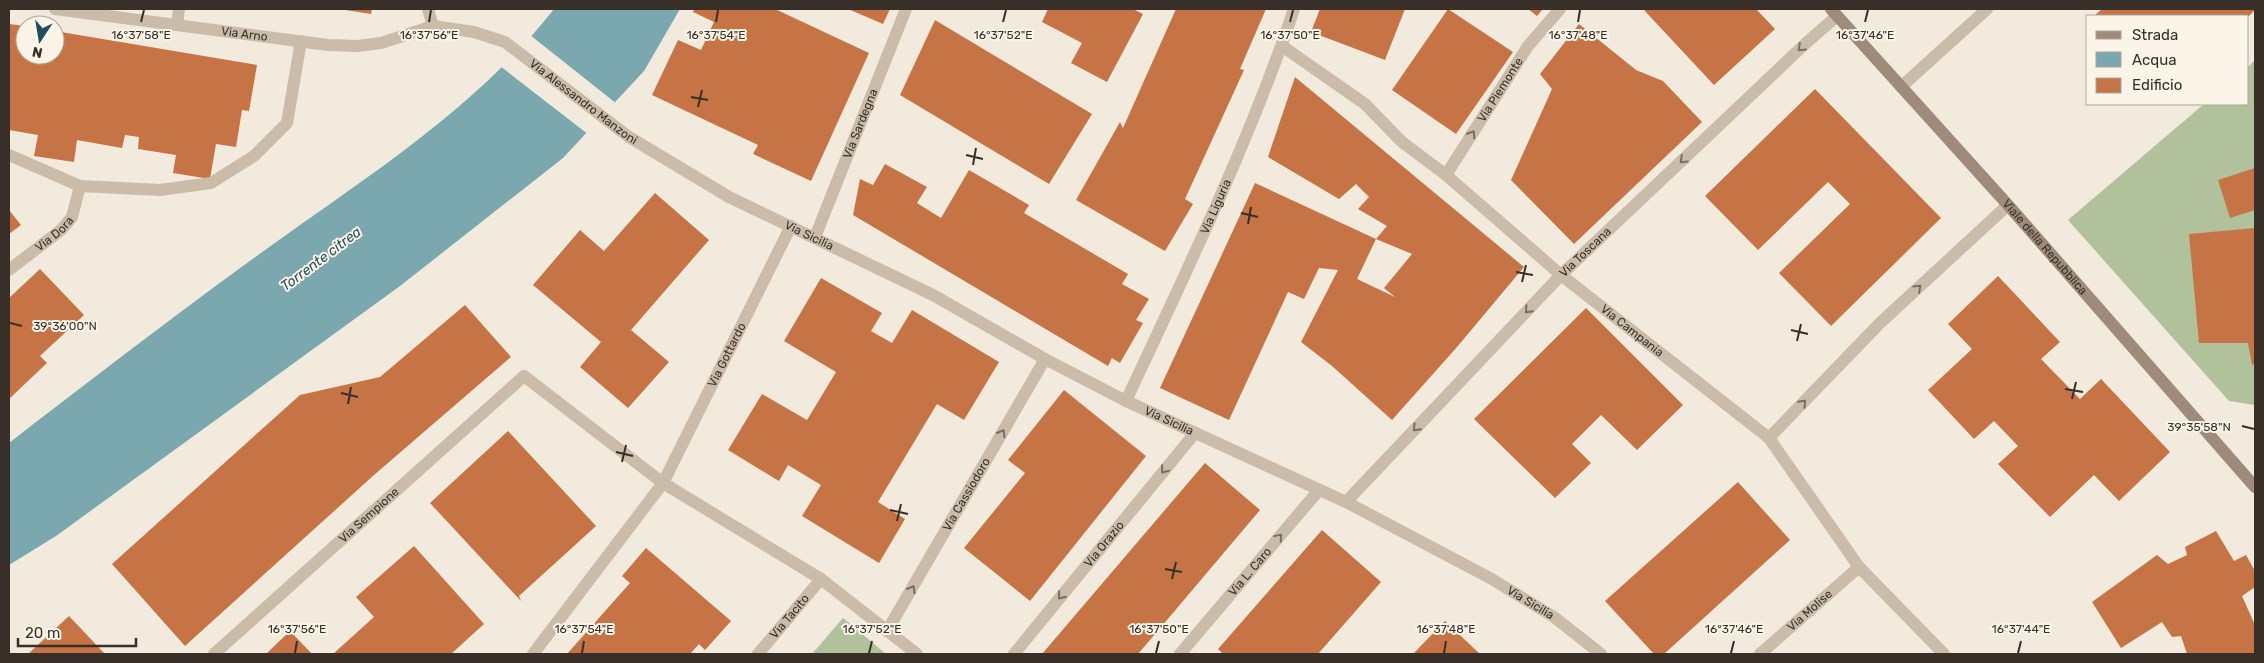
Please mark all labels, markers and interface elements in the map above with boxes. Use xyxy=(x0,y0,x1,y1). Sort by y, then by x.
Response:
north arrow xyxy=(15,15,65,65)
legend xyxy=(2086,15,2249,105)
street label: Via Arno xyxy=(220,24,269,44)
text: Strada xyxy=(2132,26,2178,44)
text: 16°37'58"E xyxy=(111,28,171,42)
text: 16°37'56"E xyxy=(400,28,458,42)
text: 16°37'54"E xyxy=(686,28,746,42)
text: 16°37'52"E xyxy=(974,28,1032,42)
text: 16°37'50"E xyxy=(1260,28,1320,42)
text: 16°37'48"E xyxy=(1548,28,1608,42)
text: 16°37'46"E xyxy=(1836,28,1894,42)
one-way arrow xyxy=(1797,42,1806,51)
text: N xyxy=(31,43,44,62)
text: Acqua xyxy=(2132,51,2177,69)
street label: Via Piemonte xyxy=(1474,55,1526,125)
street label: Via Alessandro Manzoni xyxy=(527,56,640,147)
text: Edificio xyxy=(2132,76,2182,94)
street label: Via Sardegna xyxy=(840,87,880,161)
one-way arrow xyxy=(1466,130,1475,140)
one-way arrow xyxy=(1680,154,1689,163)
street label: Via Liguria xyxy=(1197,177,1234,236)
street label: Viale della Repubblica xyxy=(2000,197,2090,297)
street label: Via Dora xyxy=(32,214,76,254)
street label: Via Sicilia xyxy=(782,218,836,253)
water label: Torrente citrea xyxy=(278,223,364,295)
street label: Via Toscana xyxy=(1556,224,1614,280)
one-way arrow xyxy=(1912,285,1921,294)
street label: Via Campania xyxy=(1598,302,1666,360)
one-way arrow xyxy=(1525,304,1534,313)
text: 39°36'00"N xyxy=(33,319,97,333)
street label: Via Gottardo xyxy=(705,320,749,389)
one-way arrow xyxy=(1797,399,1806,408)
street label: Via Sicilia xyxy=(1142,403,1196,438)
text: 39°35'58"N xyxy=(2167,420,2231,434)
one-way arrow xyxy=(1413,422,1422,431)
one-way arrow xyxy=(996,429,1006,438)
street label: Via Cassiodoro xyxy=(940,455,993,534)
one-way arrow xyxy=(1160,465,1169,474)
street label: Via Sempione xyxy=(336,484,402,546)
street label: Via Orazio xyxy=(1081,518,1127,570)
one-way arrow xyxy=(1274,533,1283,542)
street label: Via L. Caro xyxy=(1225,544,1274,599)
street label: Via Sicilia xyxy=(1504,583,1557,622)
one-way arrow xyxy=(905,585,915,594)
street label: Via Molise xyxy=(1784,587,1835,634)
street label: Via Tacito xyxy=(767,591,812,642)
one-way arrow xyxy=(1058,591,1067,600)
scale bar xyxy=(18,616,135,648)
text: 16°37'56"E xyxy=(268,622,326,636)
text: 16°37'54"E xyxy=(554,622,614,636)
text: 16°37'52"E xyxy=(843,622,901,636)
text: 16°37'50"E xyxy=(1129,622,1189,636)
text: 16°37'48"E xyxy=(1416,622,1476,636)
text: 16°37'46"E xyxy=(1705,622,1763,636)
text: 16°37'44"E xyxy=(1992,622,2050,636)
text: 20 m xyxy=(25,624,60,642)

